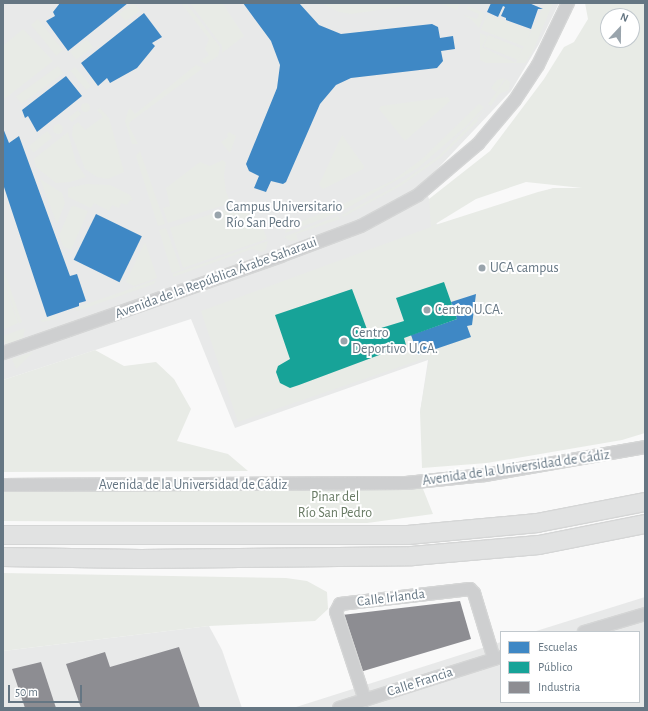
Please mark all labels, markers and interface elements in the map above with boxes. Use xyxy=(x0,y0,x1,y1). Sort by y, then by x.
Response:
north arrow xyxy=(600,8,640,48)
text: N xyxy=(619,11,630,24)
place label: Campus Universitario Río San Pedro xyxy=(226,199,342,232)
marker: Campus Universitario Río San Pedro xyxy=(213,210,223,220)
street label: Avenida de la República Árabe Saharaui xyxy=(113,234,319,322)
place label: UCA campus xyxy=(490,260,559,276)
marker: UCA campus xyxy=(477,263,487,273)
place label: Centro U.CA. xyxy=(435,302,503,318)
marker: Centro U.CA. xyxy=(422,305,432,315)
place label: Centro Deportivo U.CA. xyxy=(352,325,438,358)
marker: Centro Deportivo U.CA. xyxy=(339,336,349,346)
street label: Avenida de la Universidad de Cádiz xyxy=(421,447,611,489)
street label: Avenida de la Universidad de Cádiz xyxy=(99,477,287,493)
park label: Pinar del Río San Pedro xyxy=(298,489,372,522)
street label: Calle Irlanda xyxy=(356,586,426,610)
legend xyxy=(500,631,640,703)
text: Escuelas xyxy=(538,641,577,653)
text: Público xyxy=(538,661,573,673)
street label: Calle Francia xyxy=(385,663,455,701)
scale bar xyxy=(10,677,84,703)
text: Industria xyxy=(538,681,580,693)
text: 50 m xyxy=(15,686,38,698)

